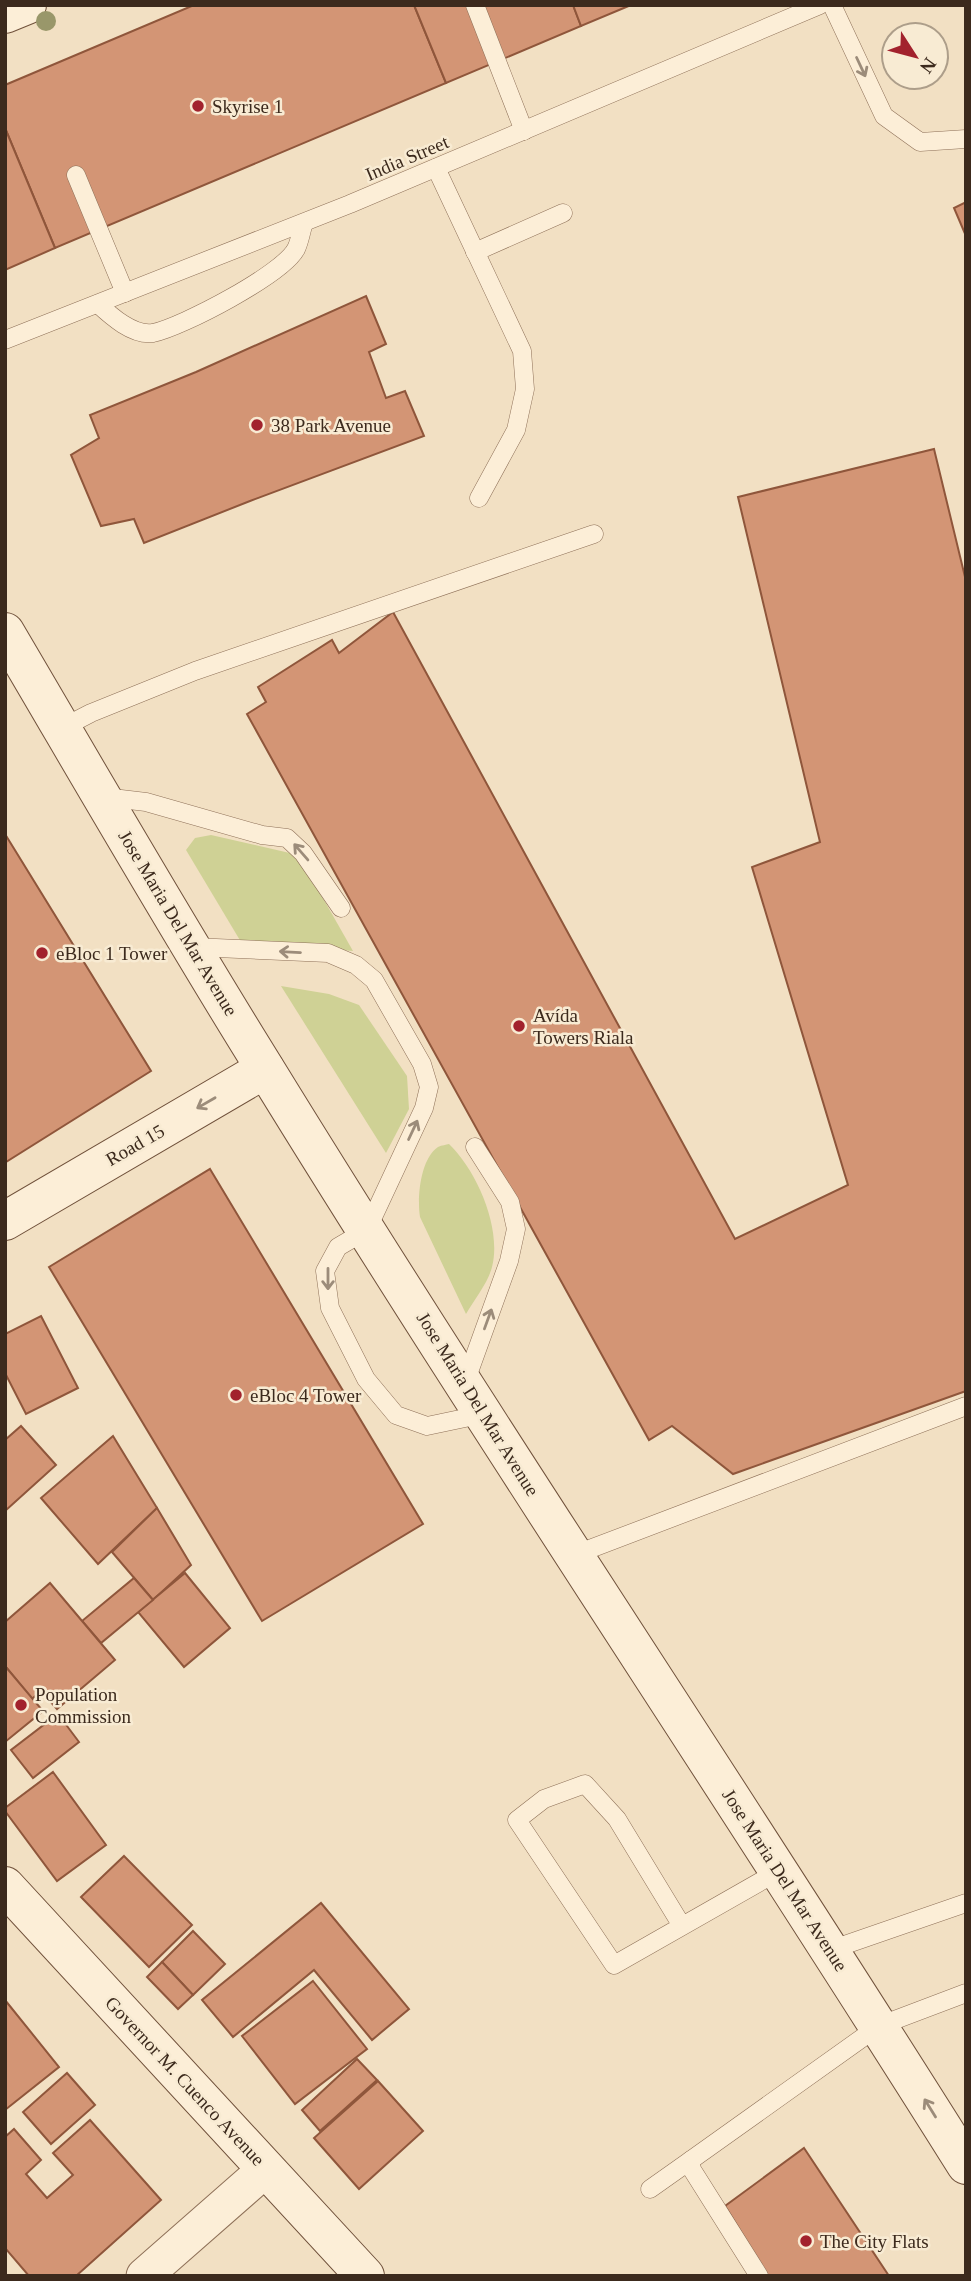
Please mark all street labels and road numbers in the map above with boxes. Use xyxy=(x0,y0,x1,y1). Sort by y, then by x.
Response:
street label: India Street xyxy=(362,131,452,185)
street label: Jose Maria Del Mar Avenue xyxy=(114,826,242,1020)
street label: Road 15 xyxy=(102,1120,168,1170)
street label: Jose Maria Del Mar Avenue xyxy=(413,1308,543,1500)
street label: Jose Maria Del Mar Avenue xyxy=(718,1785,852,1975)
street label: Governor M. Cuenco Avenue xyxy=(101,1992,269,2170)

